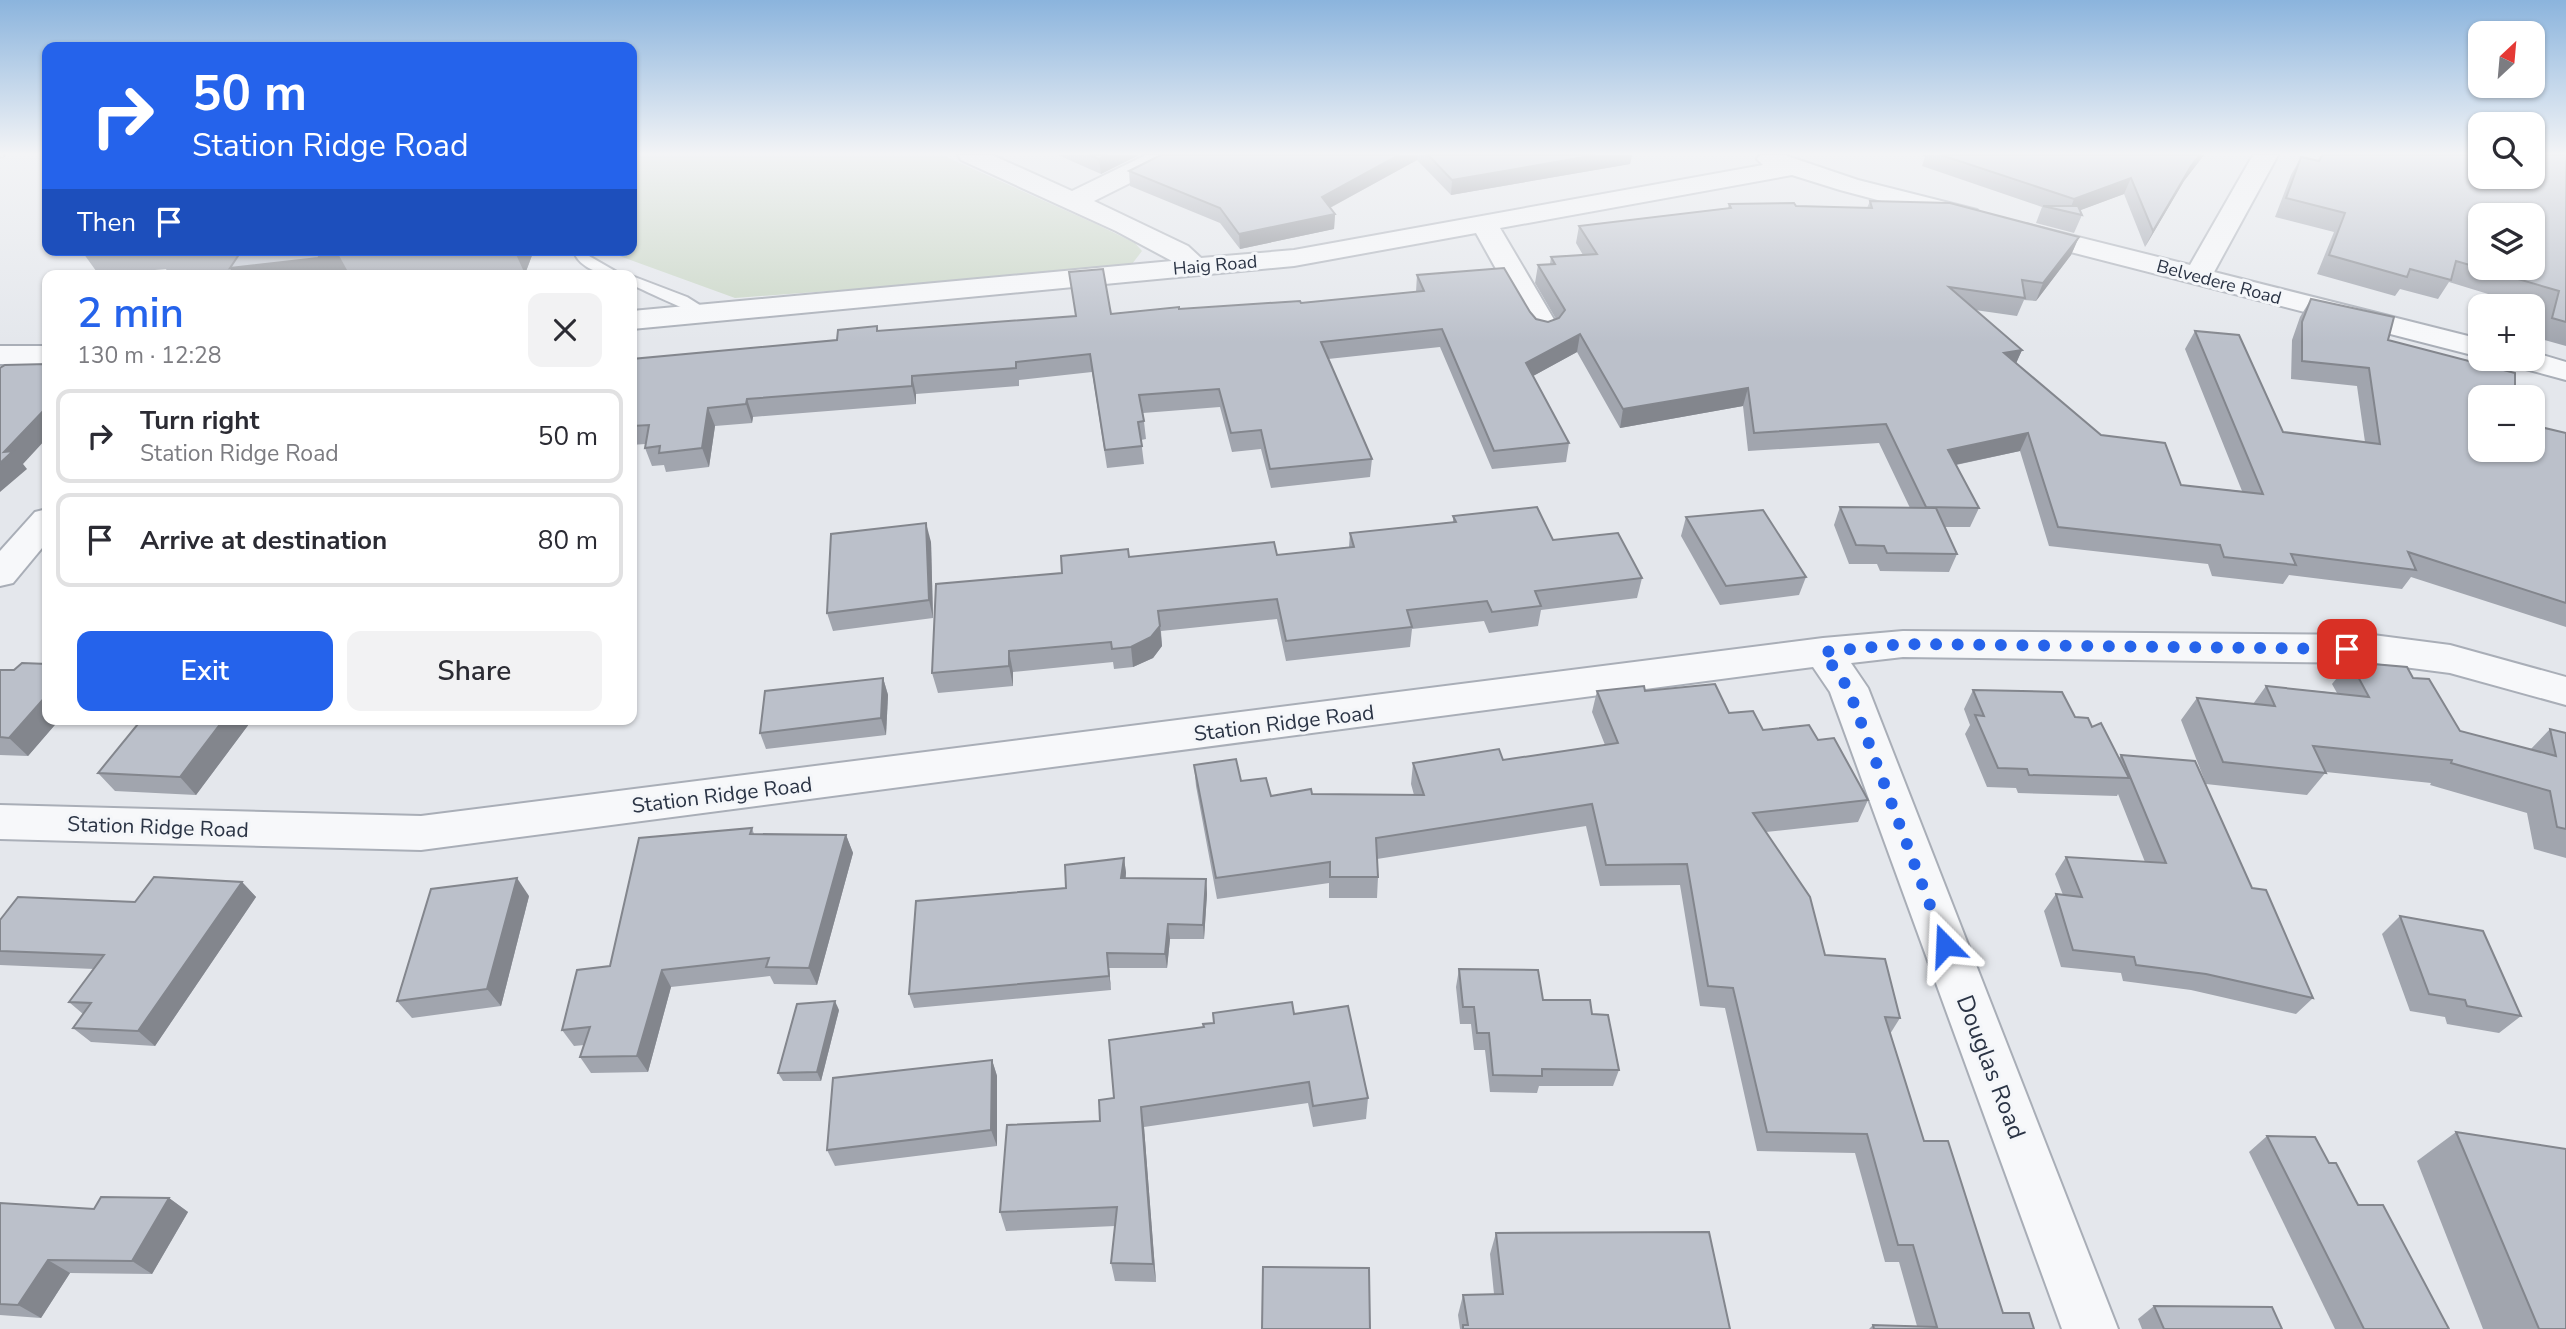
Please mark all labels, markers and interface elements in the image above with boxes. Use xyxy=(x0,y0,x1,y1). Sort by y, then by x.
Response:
north arrow xyxy=(2468,21,2544,98)
map controls xyxy=(2468,21,2545,462)
text: 50 m xyxy=(192,60,307,127)
icon: right xyxy=(77,70,168,161)
button: search xyxy=(2468,112,2545,189)
text: Station Ridge Road xyxy=(192,124,469,167)
icon: arrive xyxy=(150,203,188,241)
button: layers xyxy=(2468,203,2545,280)
text: Then xyxy=(77,205,136,240)
street label: Haig Road xyxy=(1172,249,1258,281)
street label: Belvedere Road xyxy=(2154,254,2284,310)
text: 2 min xyxy=(77,285,184,342)
button: close xyxy=(528,293,602,367)
button: + xyxy=(2468,294,2545,371)
text: 130 m · 12:28 xyxy=(77,340,222,371)
button: − xyxy=(2468,385,2545,462)
text: Turn right xyxy=(140,403,259,438)
icon: right xyxy=(81,417,119,455)
text: 50 m xyxy=(538,419,598,454)
text: Station Ridge Road xyxy=(140,438,339,469)
icon: arrive xyxy=(81,521,119,559)
text: Arrive at destination xyxy=(140,523,387,558)
text: 80 m xyxy=(538,523,598,558)
pin xyxy=(2317,619,2377,679)
icon: arrive xyxy=(2328,630,2366,668)
button: Exit xyxy=(77,631,333,711)
button: Share xyxy=(347,631,602,711)
street label: Station Ridge Road xyxy=(1192,698,1376,748)
street label: Station Ridge Road xyxy=(630,770,814,820)
street label: Station Ridge Road xyxy=(67,810,249,844)
position arrow xyxy=(1908,908,1982,982)
street label: Douglas Road xyxy=(1949,990,2033,1144)

